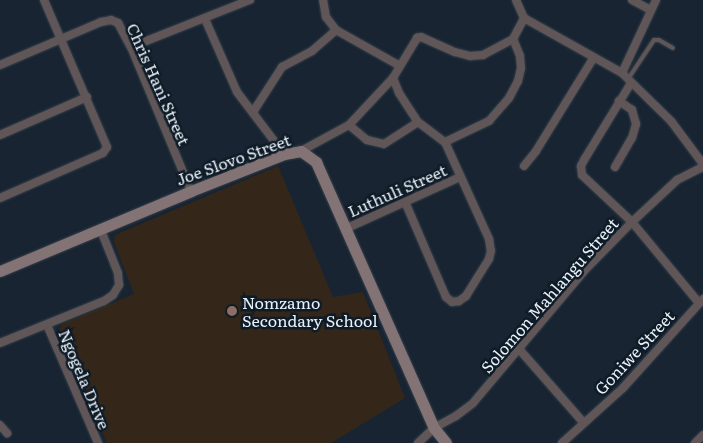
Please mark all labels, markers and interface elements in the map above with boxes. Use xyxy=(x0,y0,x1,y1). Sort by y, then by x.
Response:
street label: Chris Hani Street xyxy=(123,20,195,148)
street label: Joe Slovo Street xyxy=(173,129,293,189)
street label: Luthuli Street xyxy=(345,160,449,220)
street label: Solomon Mahlangu Street xyxy=(476,214,622,376)
place label: Nomzamo Secondary School xyxy=(242,292,378,330)
marker: Nomzamo Secondary School xyxy=(226,305,238,317)
street label: Goniwe Street xyxy=(590,306,678,398)
street label: Ngogela Drive xyxy=(55,326,115,432)

